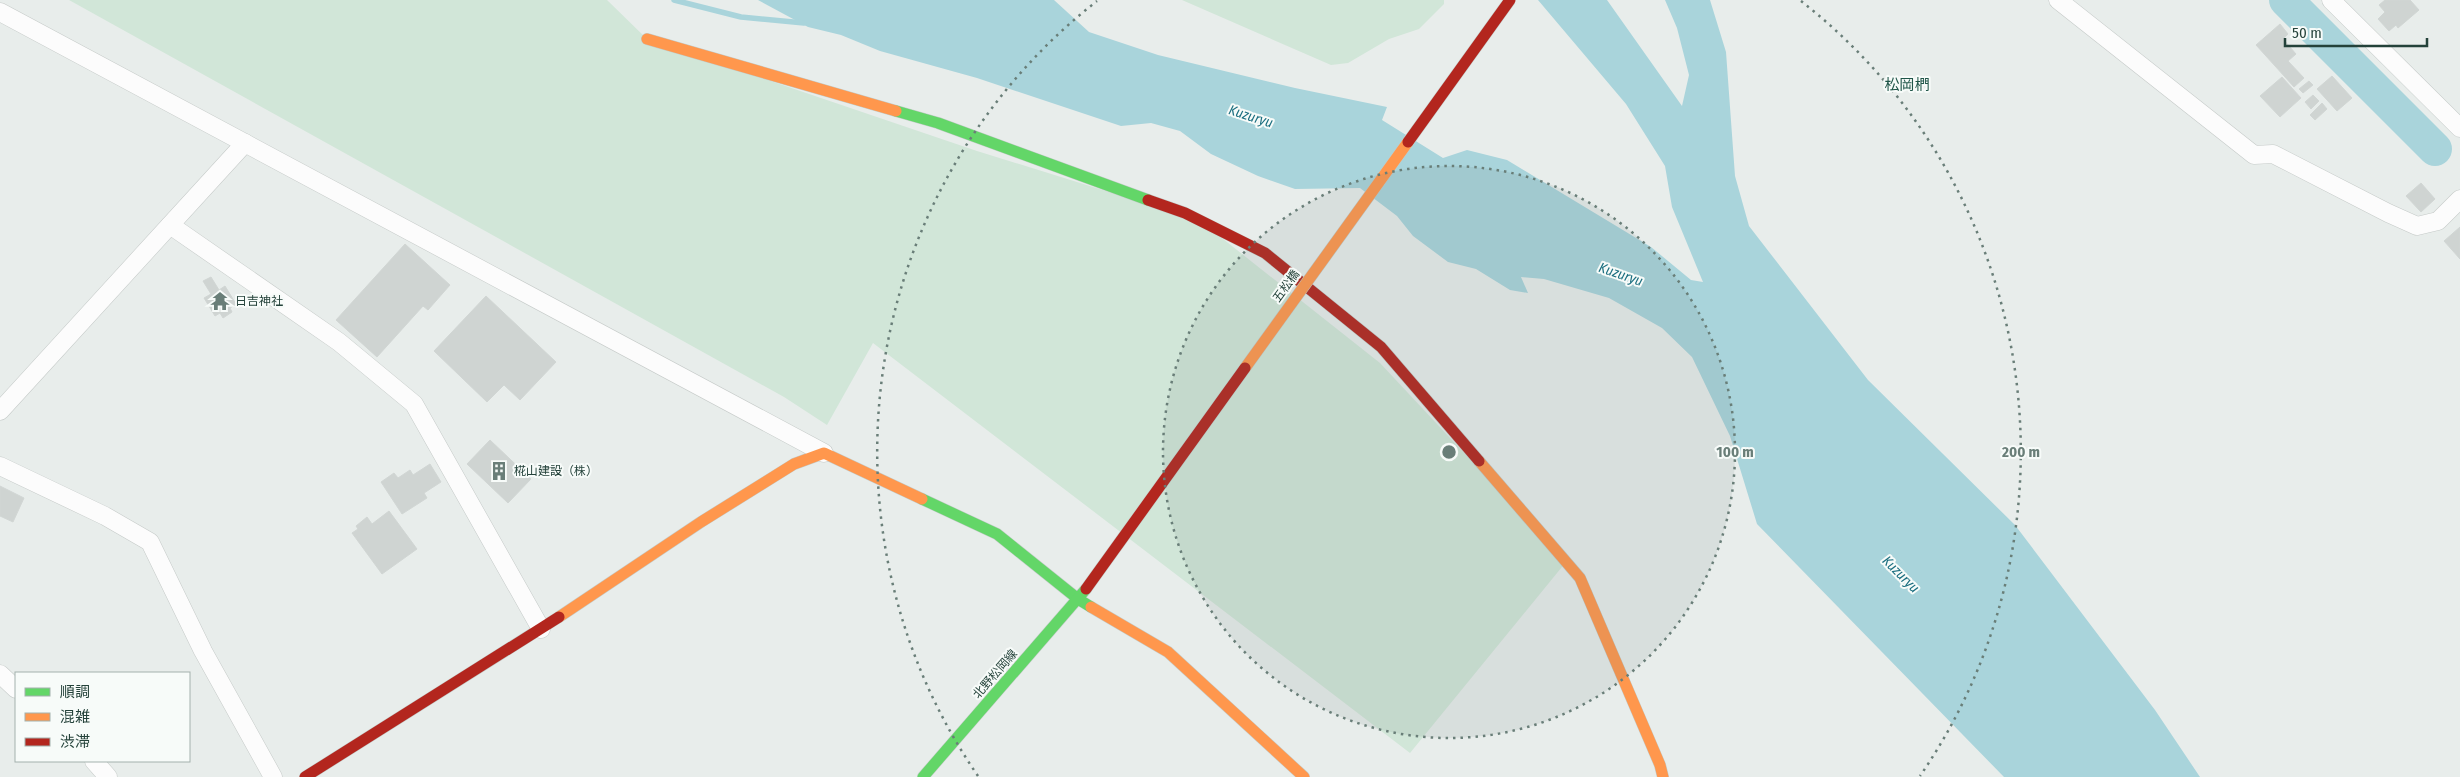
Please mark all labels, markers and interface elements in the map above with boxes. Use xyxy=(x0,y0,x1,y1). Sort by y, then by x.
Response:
scale bar xyxy=(2285,15,2428,47)
text: 50 m xyxy=(2292,24,2322,42)
district label: 松岡椚 xyxy=(1884,76,1930,94)
water label: Kuzuryu xyxy=(1227,101,1275,132)
water label: Kuzuryu xyxy=(1597,259,1645,290)
street label: 五松橋 xyxy=(1270,267,1302,305)
temple icon: 日吉神社 xyxy=(209,290,231,312)
place label: 日吉神社 xyxy=(235,294,283,308)
centre of rings xyxy=(1440,443,1458,461)
text: 100 m xyxy=(1716,443,1754,461)
text: 200 m xyxy=(2001,443,2040,461)
building icon: 椛山建設（株） xyxy=(488,460,510,482)
place label: 椛山建設（株） xyxy=(514,464,598,478)
water label: Kuzuryu xyxy=(1879,552,1923,596)
street label: 北野松岡線 xyxy=(970,647,1020,701)
legend xyxy=(15,672,190,762)
text: 順調 xyxy=(60,683,90,701)
text: 混雑 xyxy=(60,708,90,726)
text: 渋滞 xyxy=(60,733,90,751)

